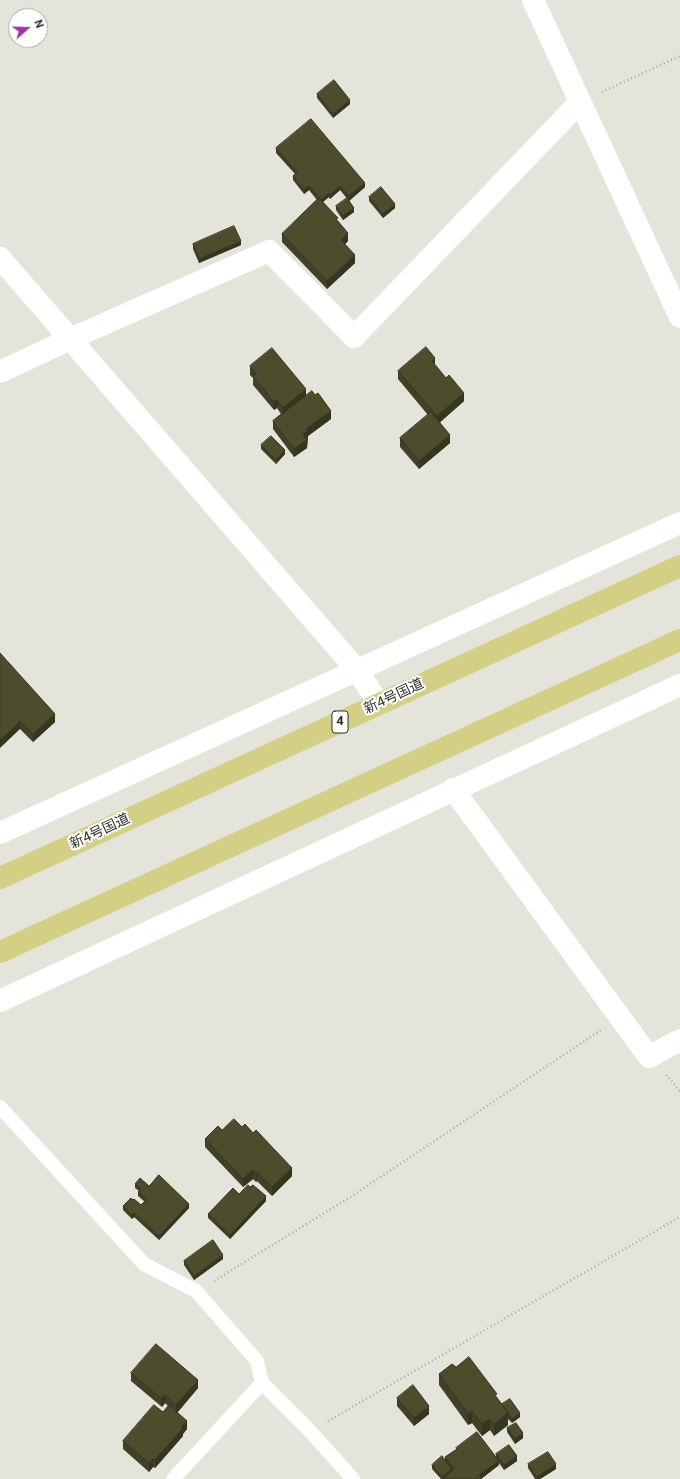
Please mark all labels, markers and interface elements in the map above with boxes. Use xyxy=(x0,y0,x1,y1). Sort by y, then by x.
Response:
north arrow xyxy=(8,8,48,48)
text: N xyxy=(31,18,46,30)
street label: 新4号国道 xyxy=(362,676,426,718)
road number: 4 xyxy=(332,711,348,733)
street label: 新4号国道 xyxy=(68,811,132,853)

